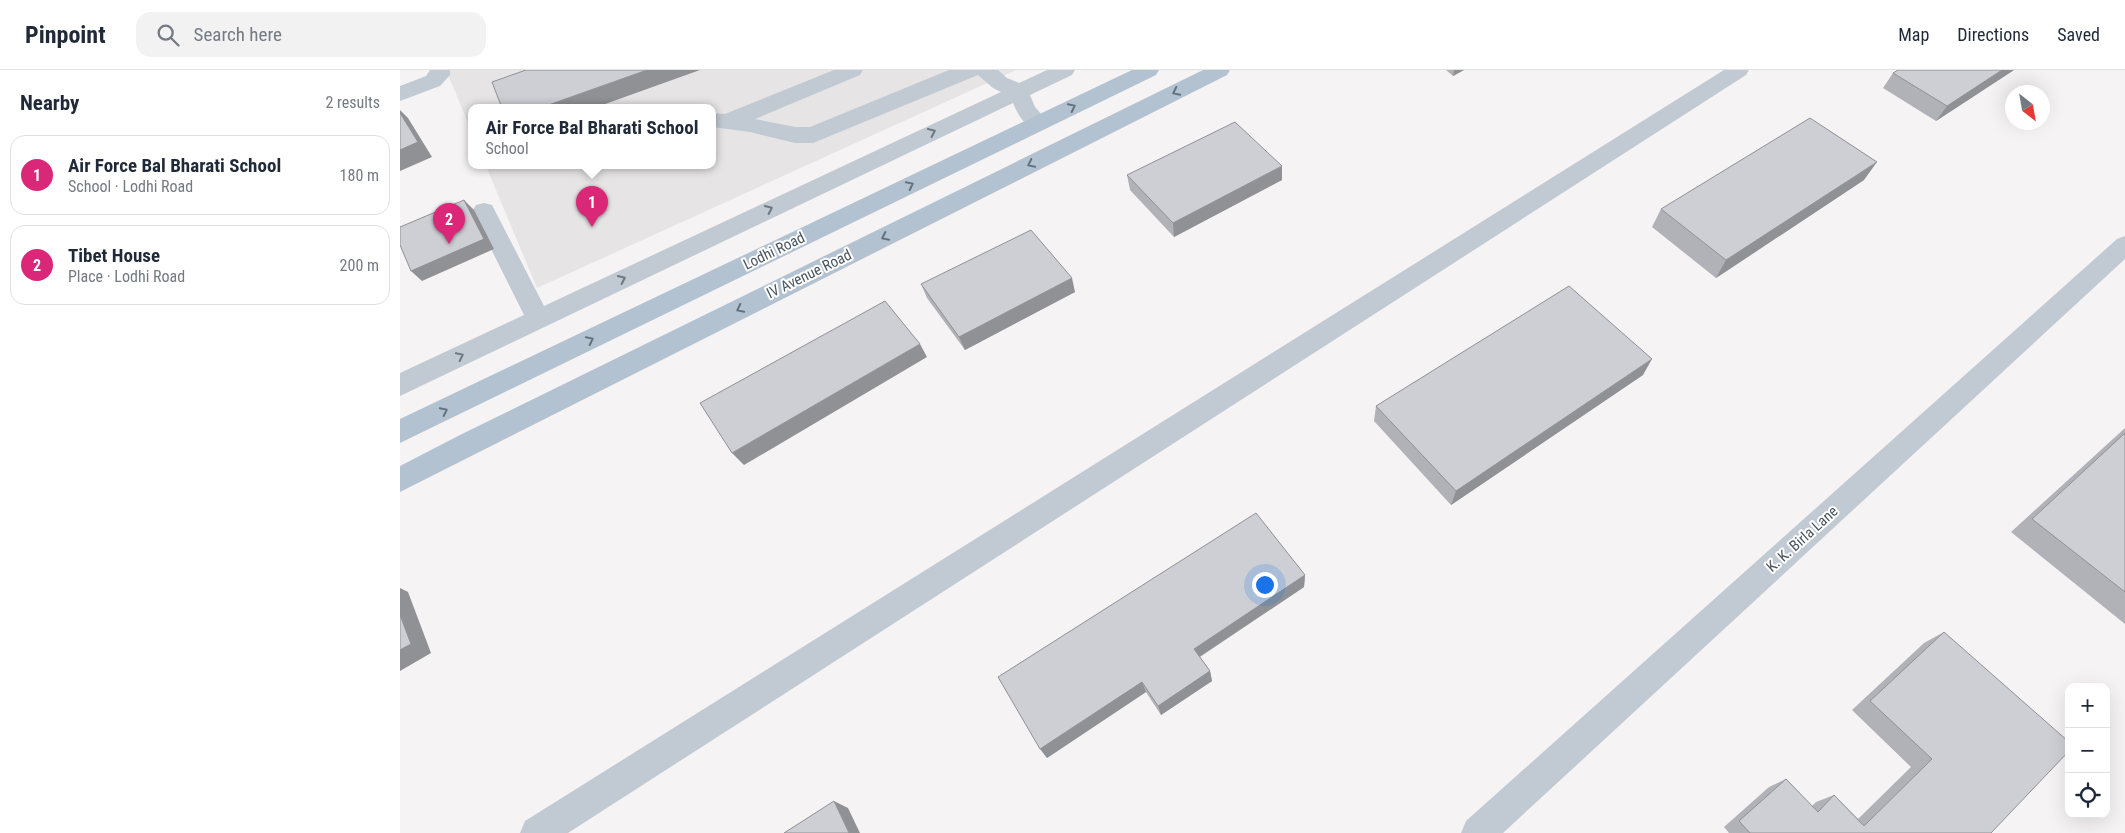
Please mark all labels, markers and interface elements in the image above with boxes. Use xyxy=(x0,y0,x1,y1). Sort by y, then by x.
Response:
search box xyxy=(136,12,486,57)
text: Pinpoint xyxy=(25,21,106,49)
icon: search xyxy=(154,21,182,49)
text: Search here xyxy=(194,23,282,46)
text: Map xyxy=(1898,24,1929,45)
text: Directions xyxy=(1957,24,2029,45)
text: Saved xyxy=(2057,24,2100,45)
north arrow xyxy=(2005,85,2050,130)
one-way arrow xyxy=(1172,86,1181,96)
text: Nearby xyxy=(20,91,79,115)
text: 2 results xyxy=(325,93,380,112)
one-way arrow xyxy=(1066,103,1075,113)
popup xyxy=(468,104,716,169)
text: Air Force Bal Bharati School xyxy=(485,116,699,139)
one-way arrow xyxy=(927,128,936,138)
text: School xyxy=(485,139,529,158)
text: Air Force Bal Bharati School xyxy=(68,154,281,177)
one-way arrow xyxy=(1027,158,1036,168)
text: 1 xyxy=(33,166,41,185)
text: 180 m xyxy=(340,166,379,185)
text: School · Lodhi Road xyxy=(68,177,193,196)
one-way arrow xyxy=(904,182,913,192)
pin: 1 xyxy=(576,186,608,227)
pin: 2 xyxy=(433,203,465,244)
one-way arrow xyxy=(764,205,773,215)
street label: Lodhi Road xyxy=(740,228,808,274)
one-way arrow xyxy=(881,230,890,241)
text: Tibet House xyxy=(68,244,160,267)
street label: IV Avenue Road xyxy=(764,246,854,302)
text: 2 xyxy=(33,256,41,275)
text: 200 m xyxy=(340,256,379,275)
text: Place · Lodhi Road xyxy=(68,267,185,286)
one-way arrow xyxy=(617,274,626,285)
one-way arrow xyxy=(736,303,745,313)
one-way arrow xyxy=(585,336,594,346)
one-way arrow xyxy=(455,352,464,362)
one-way arrow xyxy=(439,407,448,417)
street label: K. K. Birla Lane xyxy=(1763,502,1841,576)
your location xyxy=(1252,572,1278,598)
map controls xyxy=(2065,683,2110,818)
button: + xyxy=(2065,683,2110,728)
button: − xyxy=(2065,728,2110,773)
button: locate xyxy=(2065,773,2110,818)

